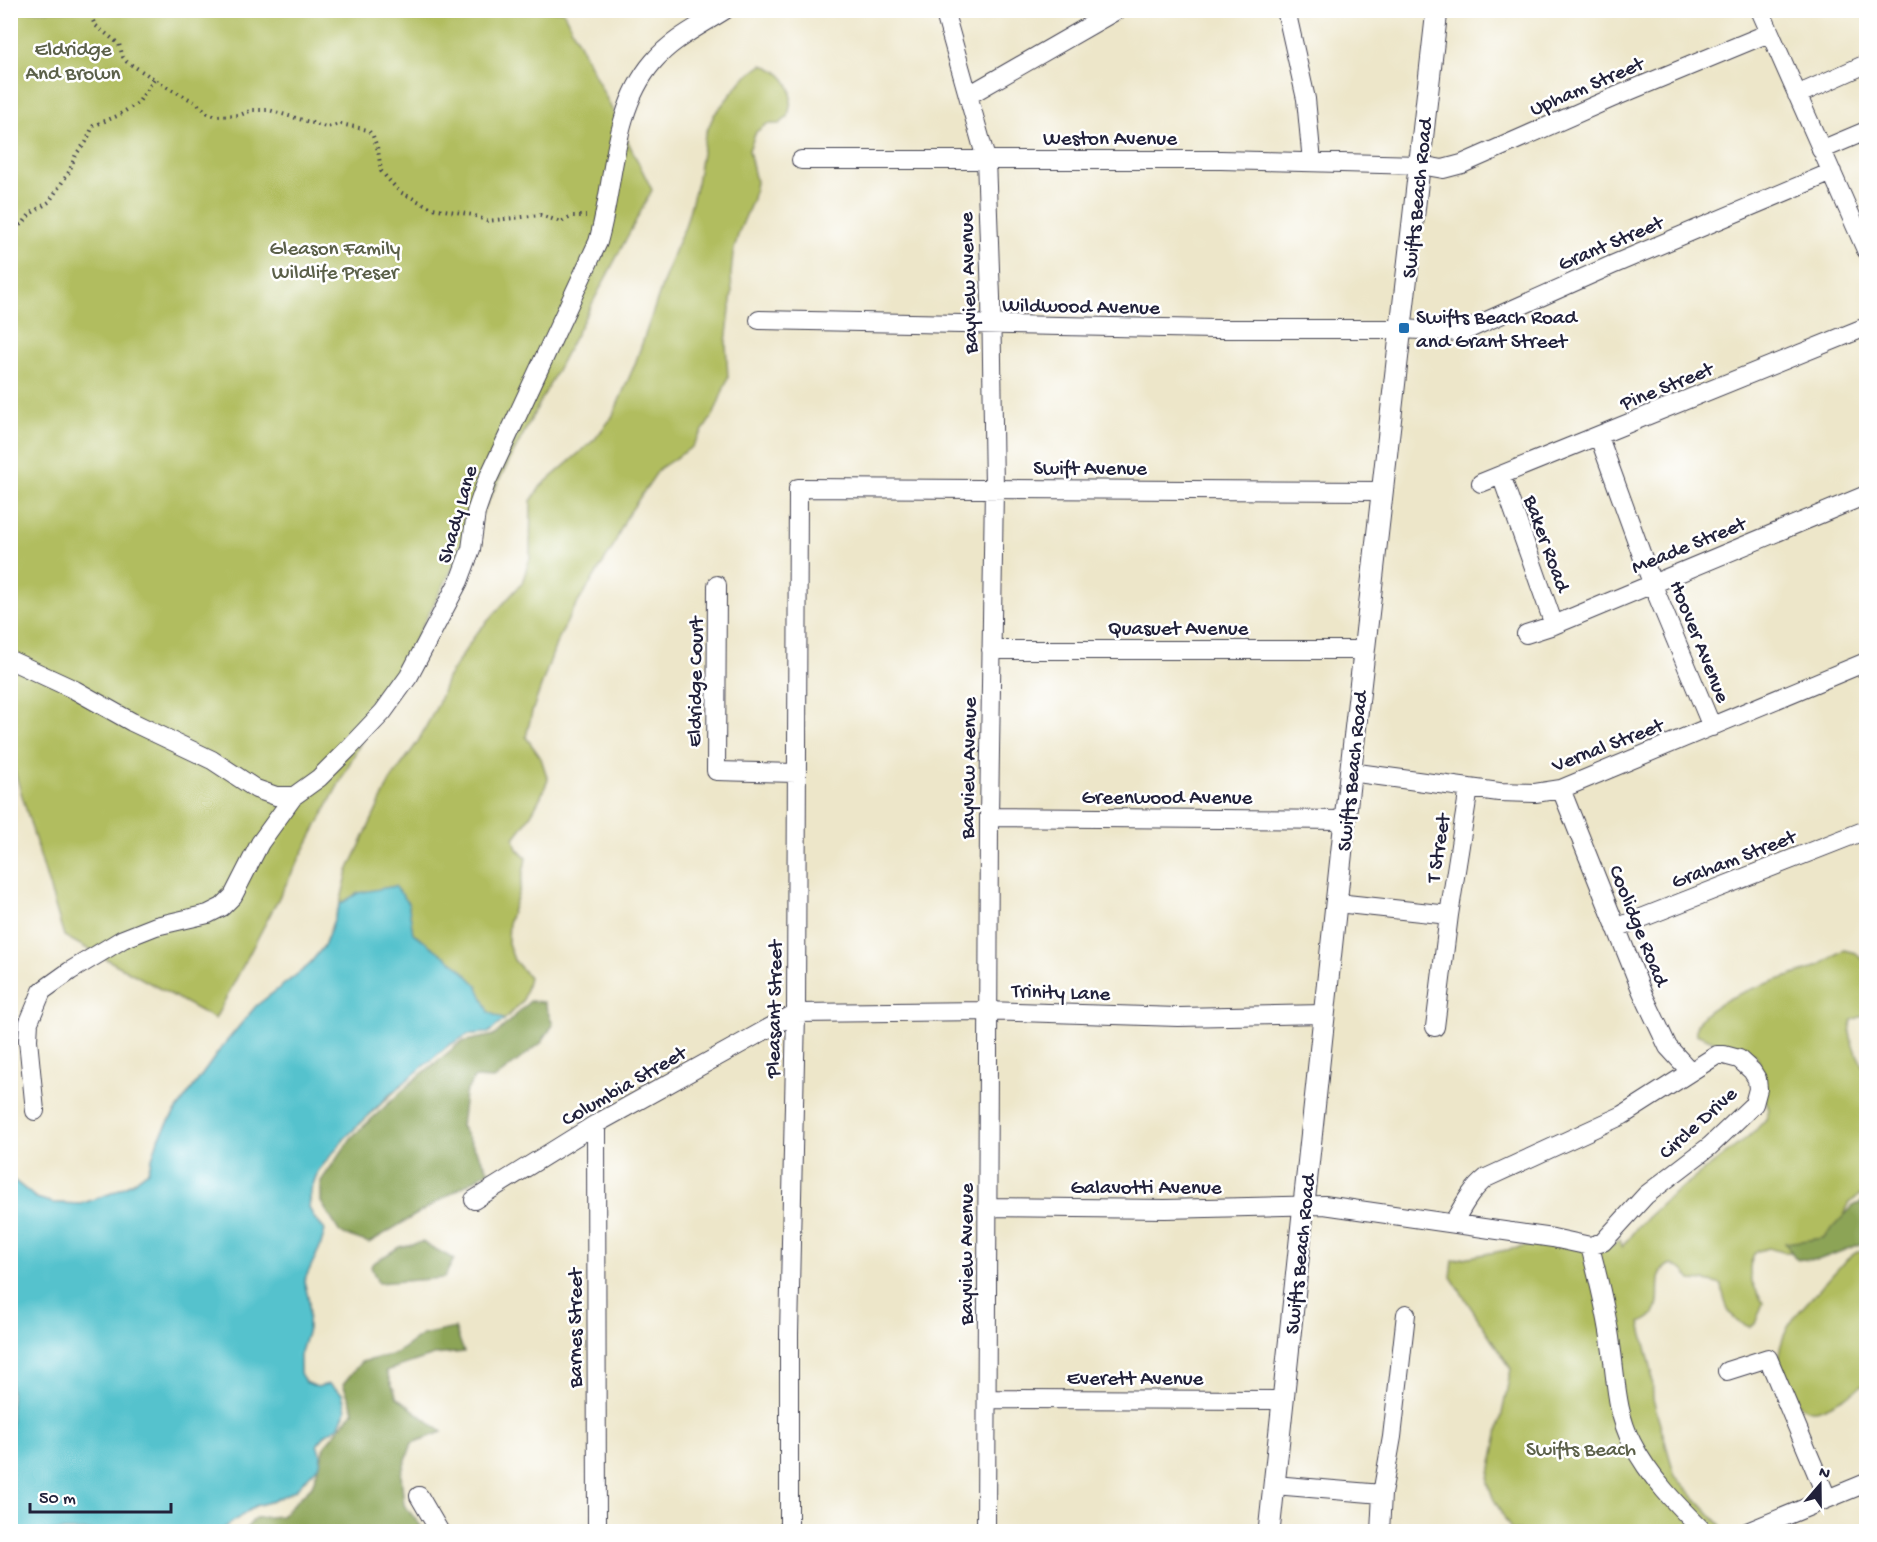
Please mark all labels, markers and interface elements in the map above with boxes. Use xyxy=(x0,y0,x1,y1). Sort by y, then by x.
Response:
park label: Eldridge And Brown xyxy=(26,39,121,88)
street label: Upham Street xyxy=(1527,52,1650,123)
street label: Swifts Beach Road xyxy=(1399,115,1440,280)
street label: Weston Avenue xyxy=(1043,128,1178,153)
street label: Bayview Avenue xyxy=(955,210,985,355)
street label: Grant Street xyxy=(1555,211,1670,279)
park label: Gleason Family Wildlife Preser xyxy=(270,238,400,287)
street label: Wildwood Avenue xyxy=(1002,295,1161,322)
place label: Swifts Beach Road and Grant Street xyxy=(1416,307,1578,356)
marker: Swifts Beach Road and Grant Street xyxy=(1397,321,1411,335)
street label: Pine Street xyxy=(1616,357,1720,419)
street label: Swift Avenue xyxy=(1033,458,1148,483)
street label: Shady Lane xyxy=(434,462,486,567)
street label: Baker Road xyxy=(1515,492,1574,597)
street label: Meade Street xyxy=(1628,512,1752,582)
street label: Hoover Avenue xyxy=(1662,578,1734,708)
street label: Eldridge Court xyxy=(684,614,711,747)
street label: Quasuet Avenue xyxy=(1108,618,1250,643)
street label: Swifts Beach Road xyxy=(1334,688,1375,853)
street label: Bayview Avenue xyxy=(957,696,984,840)
street label: Vernal Street xyxy=(1548,714,1670,780)
street label: Greenwood Avenue xyxy=(1082,787,1254,812)
street label: T Street xyxy=(1423,810,1459,886)
street label: Graham Street xyxy=(1669,825,1802,896)
street label: Coolidge Road xyxy=(1601,862,1673,992)
street label: Pleasant Street xyxy=(763,938,790,1079)
street label: Trinity Lane xyxy=(1010,980,1112,1009)
street label: Columbia Street xyxy=(558,1041,694,1134)
street label: Circle Drive xyxy=(1655,1082,1745,1166)
street label: Swifts Beach Road xyxy=(1282,1171,1323,1336)
street label: Galavotti Avenue xyxy=(1070,1177,1223,1202)
street label: Bayview Avenue xyxy=(956,1182,981,1326)
street label: Barnes Street xyxy=(565,1266,590,1389)
street label: Everett Avenue xyxy=(1067,1368,1205,1393)
park label: Swifts Beach xyxy=(1526,1439,1636,1464)
north arrow xyxy=(1790,1455,1850,1515)
text: N xyxy=(1816,1463,1833,1485)
scale bar xyxy=(30,1476,171,1514)
text: 50 m xyxy=(39,1489,76,1510)

